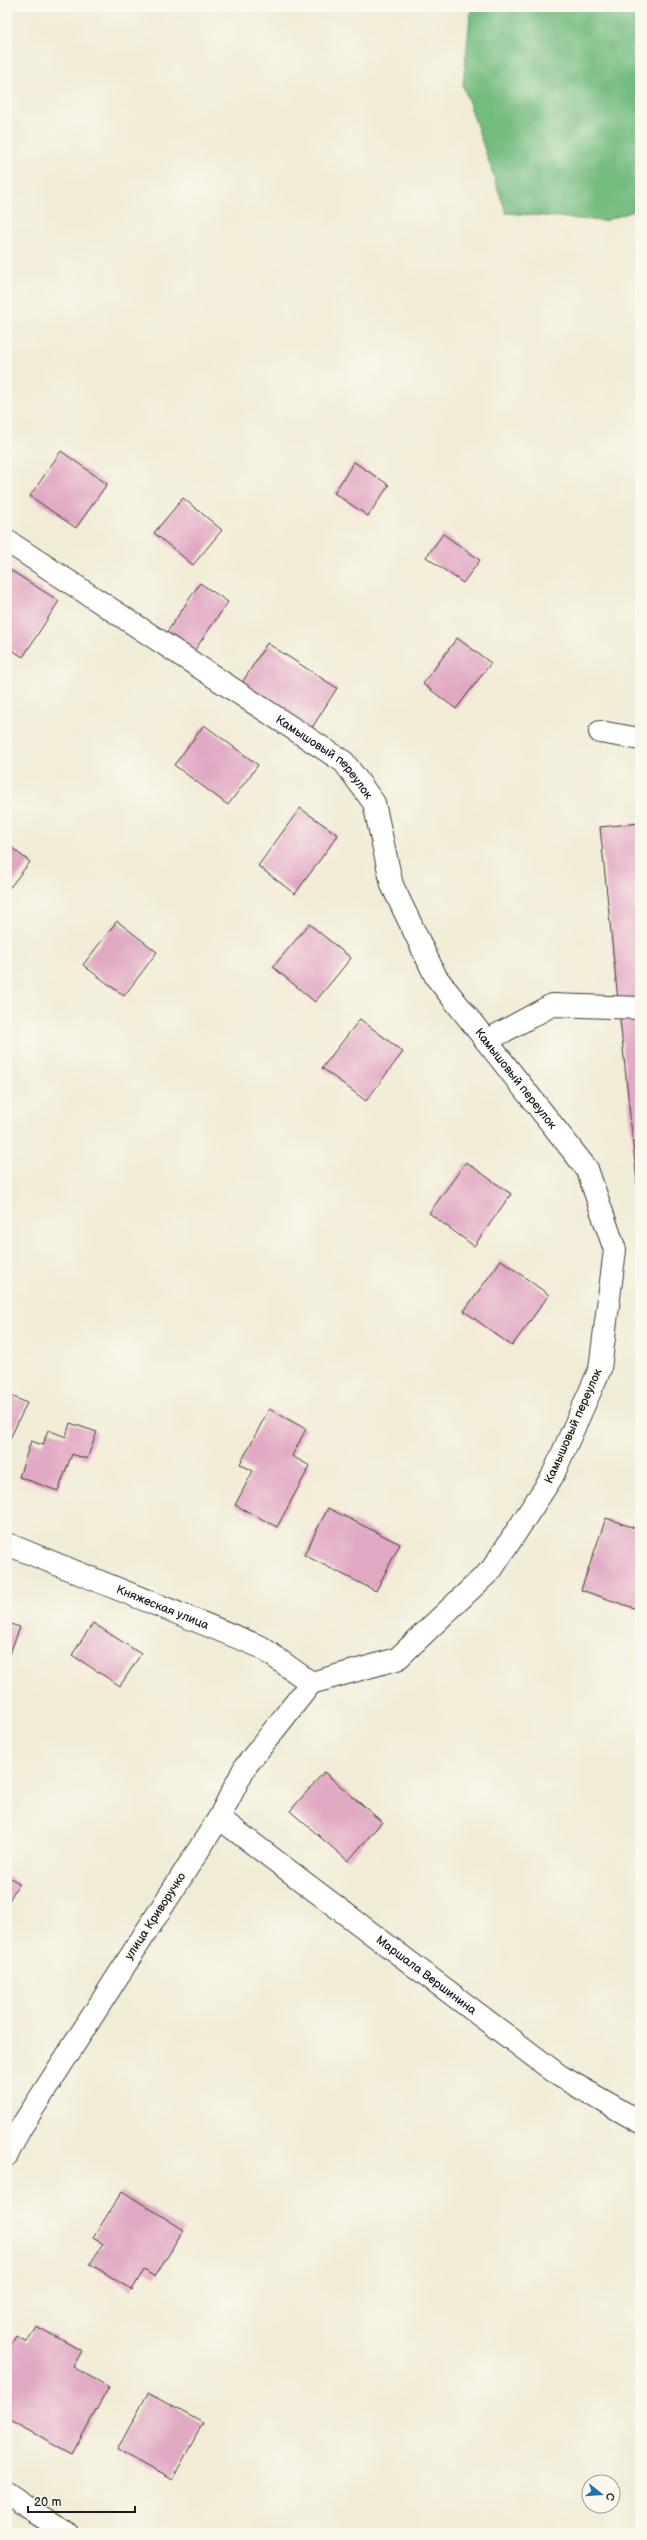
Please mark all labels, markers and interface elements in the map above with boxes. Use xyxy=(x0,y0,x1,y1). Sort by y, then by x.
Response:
street label: Камышовый переулок xyxy=(273,712,376,803)
street label: Камышовый переулок xyxy=(471,1026,560,1133)
street label: Камышовый переулок xyxy=(541,1366,606,1486)
street label: Княжеская улица xyxy=(114,1582,211,1633)
street label: улица Криворучко xyxy=(122,1870,189,1963)
street label: Маршала Вершинина xyxy=(373,1933,479,2018)
north arrow xyxy=(581,2474,621,2514)
scale bar xyxy=(28,2488,135,2514)
text: С xyxy=(603,2491,617,2503)
text: 20 m xyxy=(34,2495,61,2510)

